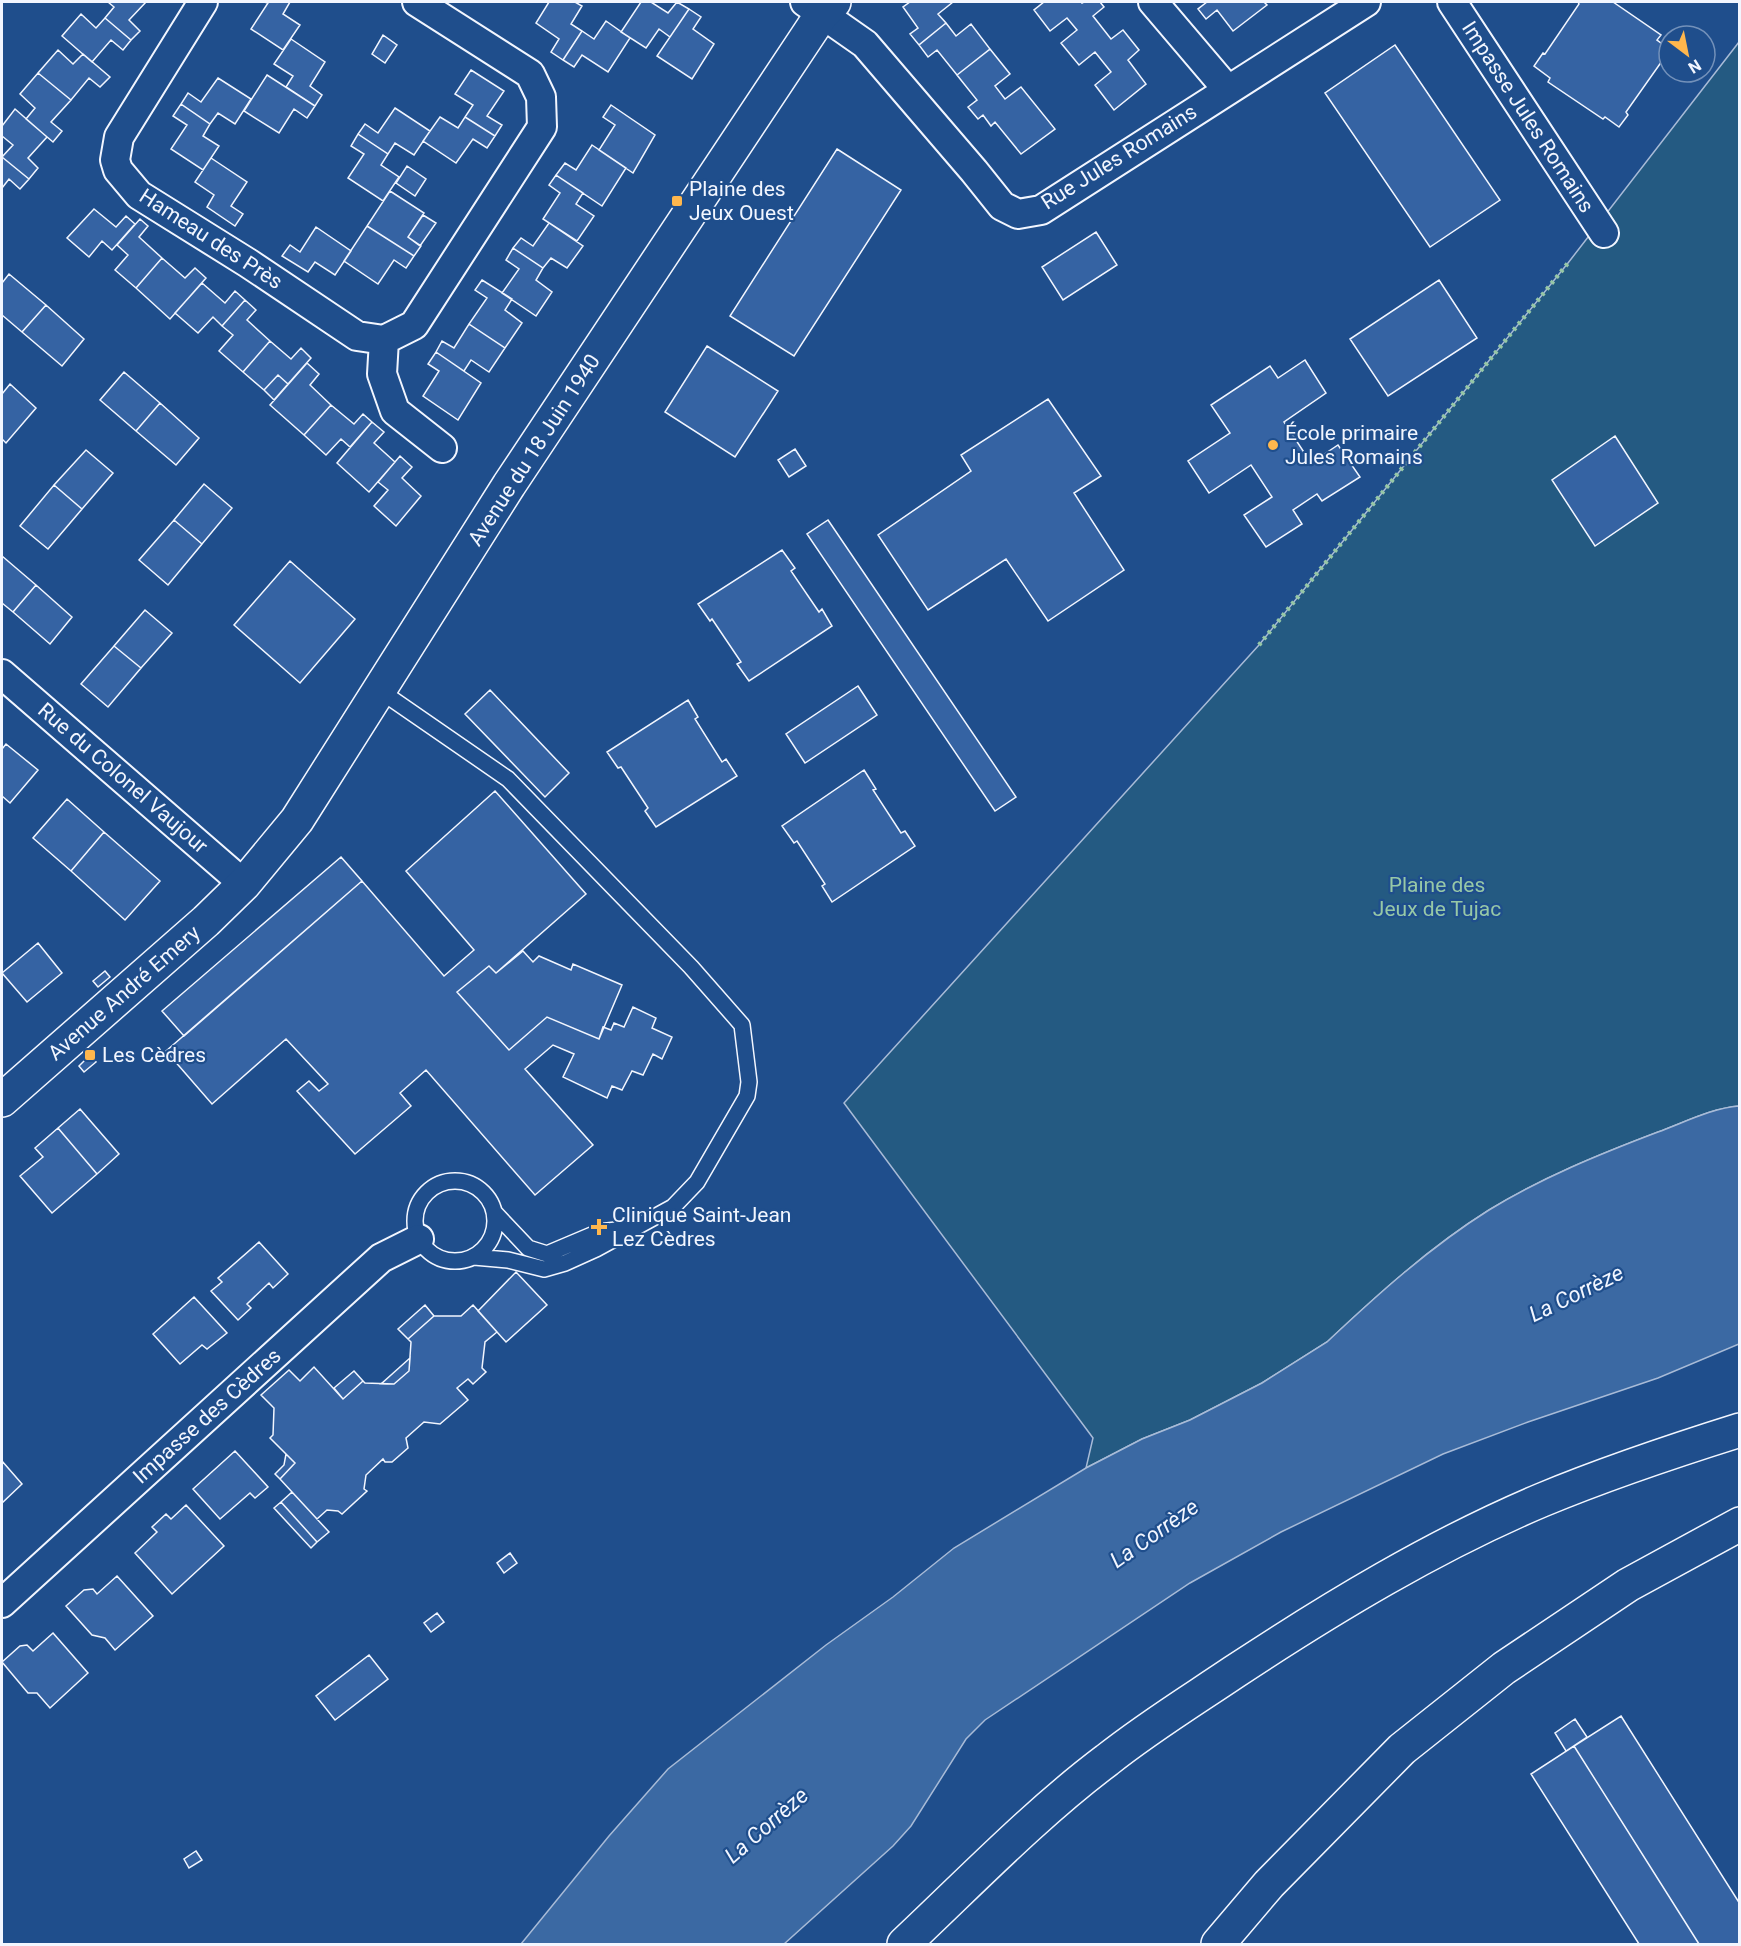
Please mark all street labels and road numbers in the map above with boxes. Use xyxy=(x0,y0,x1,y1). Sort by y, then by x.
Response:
street label: Impasse Jules Romains xyxy=(1457,17,1599,217)
street label: Rue Jules Romains xyxy=(1037,99,1201,215)
street label: Hameau des Près xyxy=(135,184,287,294)
street label: Avenue du 18 Juin 1940 xyxy=(463,350,605,550)
street label: Rue du Colonel Vaujour xyxy=(33,698,213,858)
street label: Avenue André Emery xyxy=(43,921,205,1065)
street label: Impasse des Cèdres xyxy=(128,1344,286,1488)

